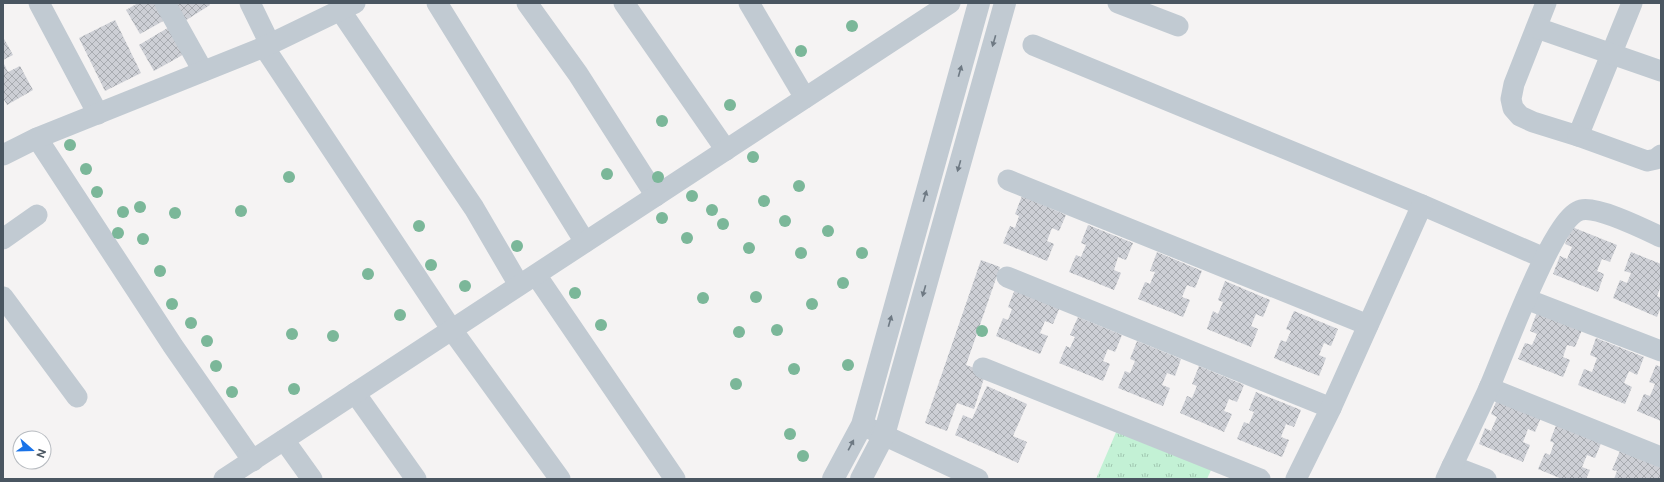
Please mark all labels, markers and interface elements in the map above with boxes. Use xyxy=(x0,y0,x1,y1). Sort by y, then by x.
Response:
one-way arrow xyxy=(991,35,997,47)
one-way arrow xyxy=(957,64,963,76)
one-way arrow xyxy=(956,160,962,172)
one-way arrow xyxy=(922,190,928,202)
one-way arrow xyxy=(921,285,927,297)
one-way arrow xyxy=(888,315,894,327)
north arrow xyxy=(12,430,52,470)
one-way arrow xyxy=(848,439,854,450)
text: N xyxy=(34,447,49,460)

